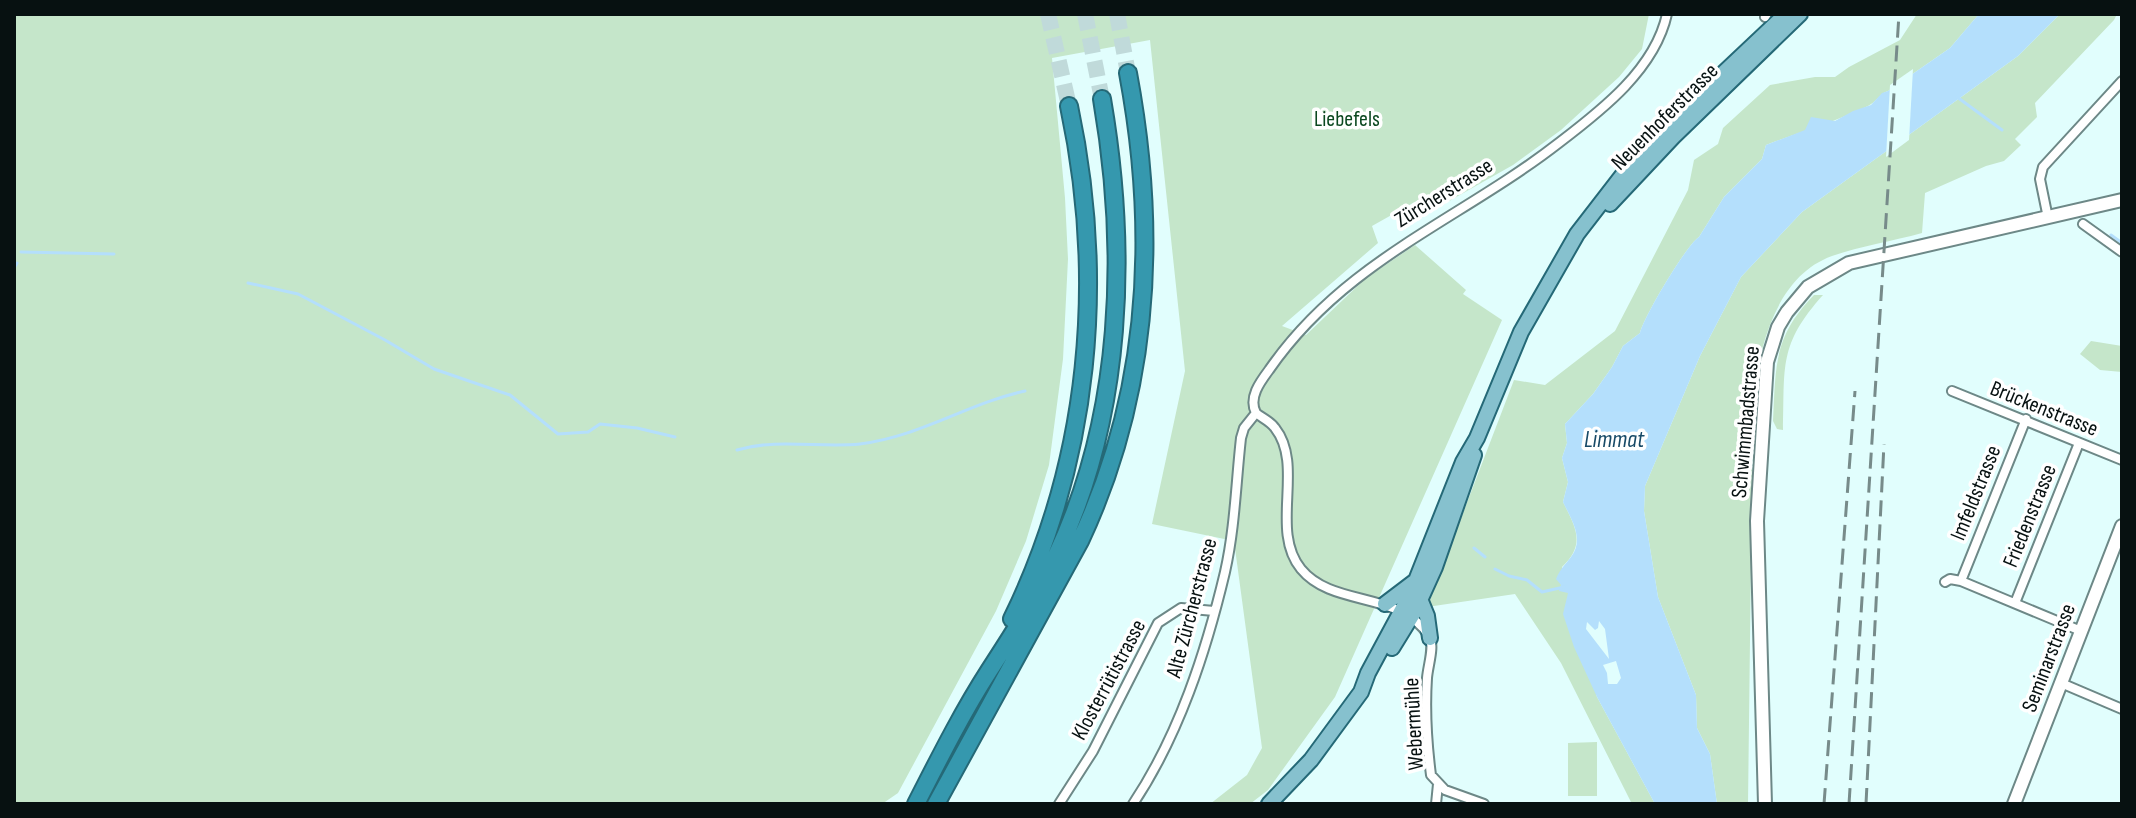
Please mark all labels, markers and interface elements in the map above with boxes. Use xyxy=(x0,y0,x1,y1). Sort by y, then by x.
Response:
street label: Neuenhoferstrasse xyxy=(1606,58,1724,176)
park label: Liebefels xyxy=(1314,106,1380,133)
street label: Zürcherstrasse xyxy=(1390,152,1498,234)
street label: Schwimmbadstrasse xyxy=(1726,345,1766,499)
street label: Brückenstrasse xyxy=(1986,375,2102,443)
water label: Limmat xyxy=(1584,425,1645,454)
street label: Imfeldstrasse xyxy=(1945,442,2007,544)
street label: Friedenstrasse xyxy=(1997,461,2063,571)
street label: Alte Zürcherstrasse xyxy=(1160,535,1224,682)
street label: Seminarstrasse xyxy=(2016,600,2082,716)
street label: Klosterrütistrasse xyxy=(1066,615,1152,745)
street label: Webermühle xyxy=(1398,677,1430,771)

